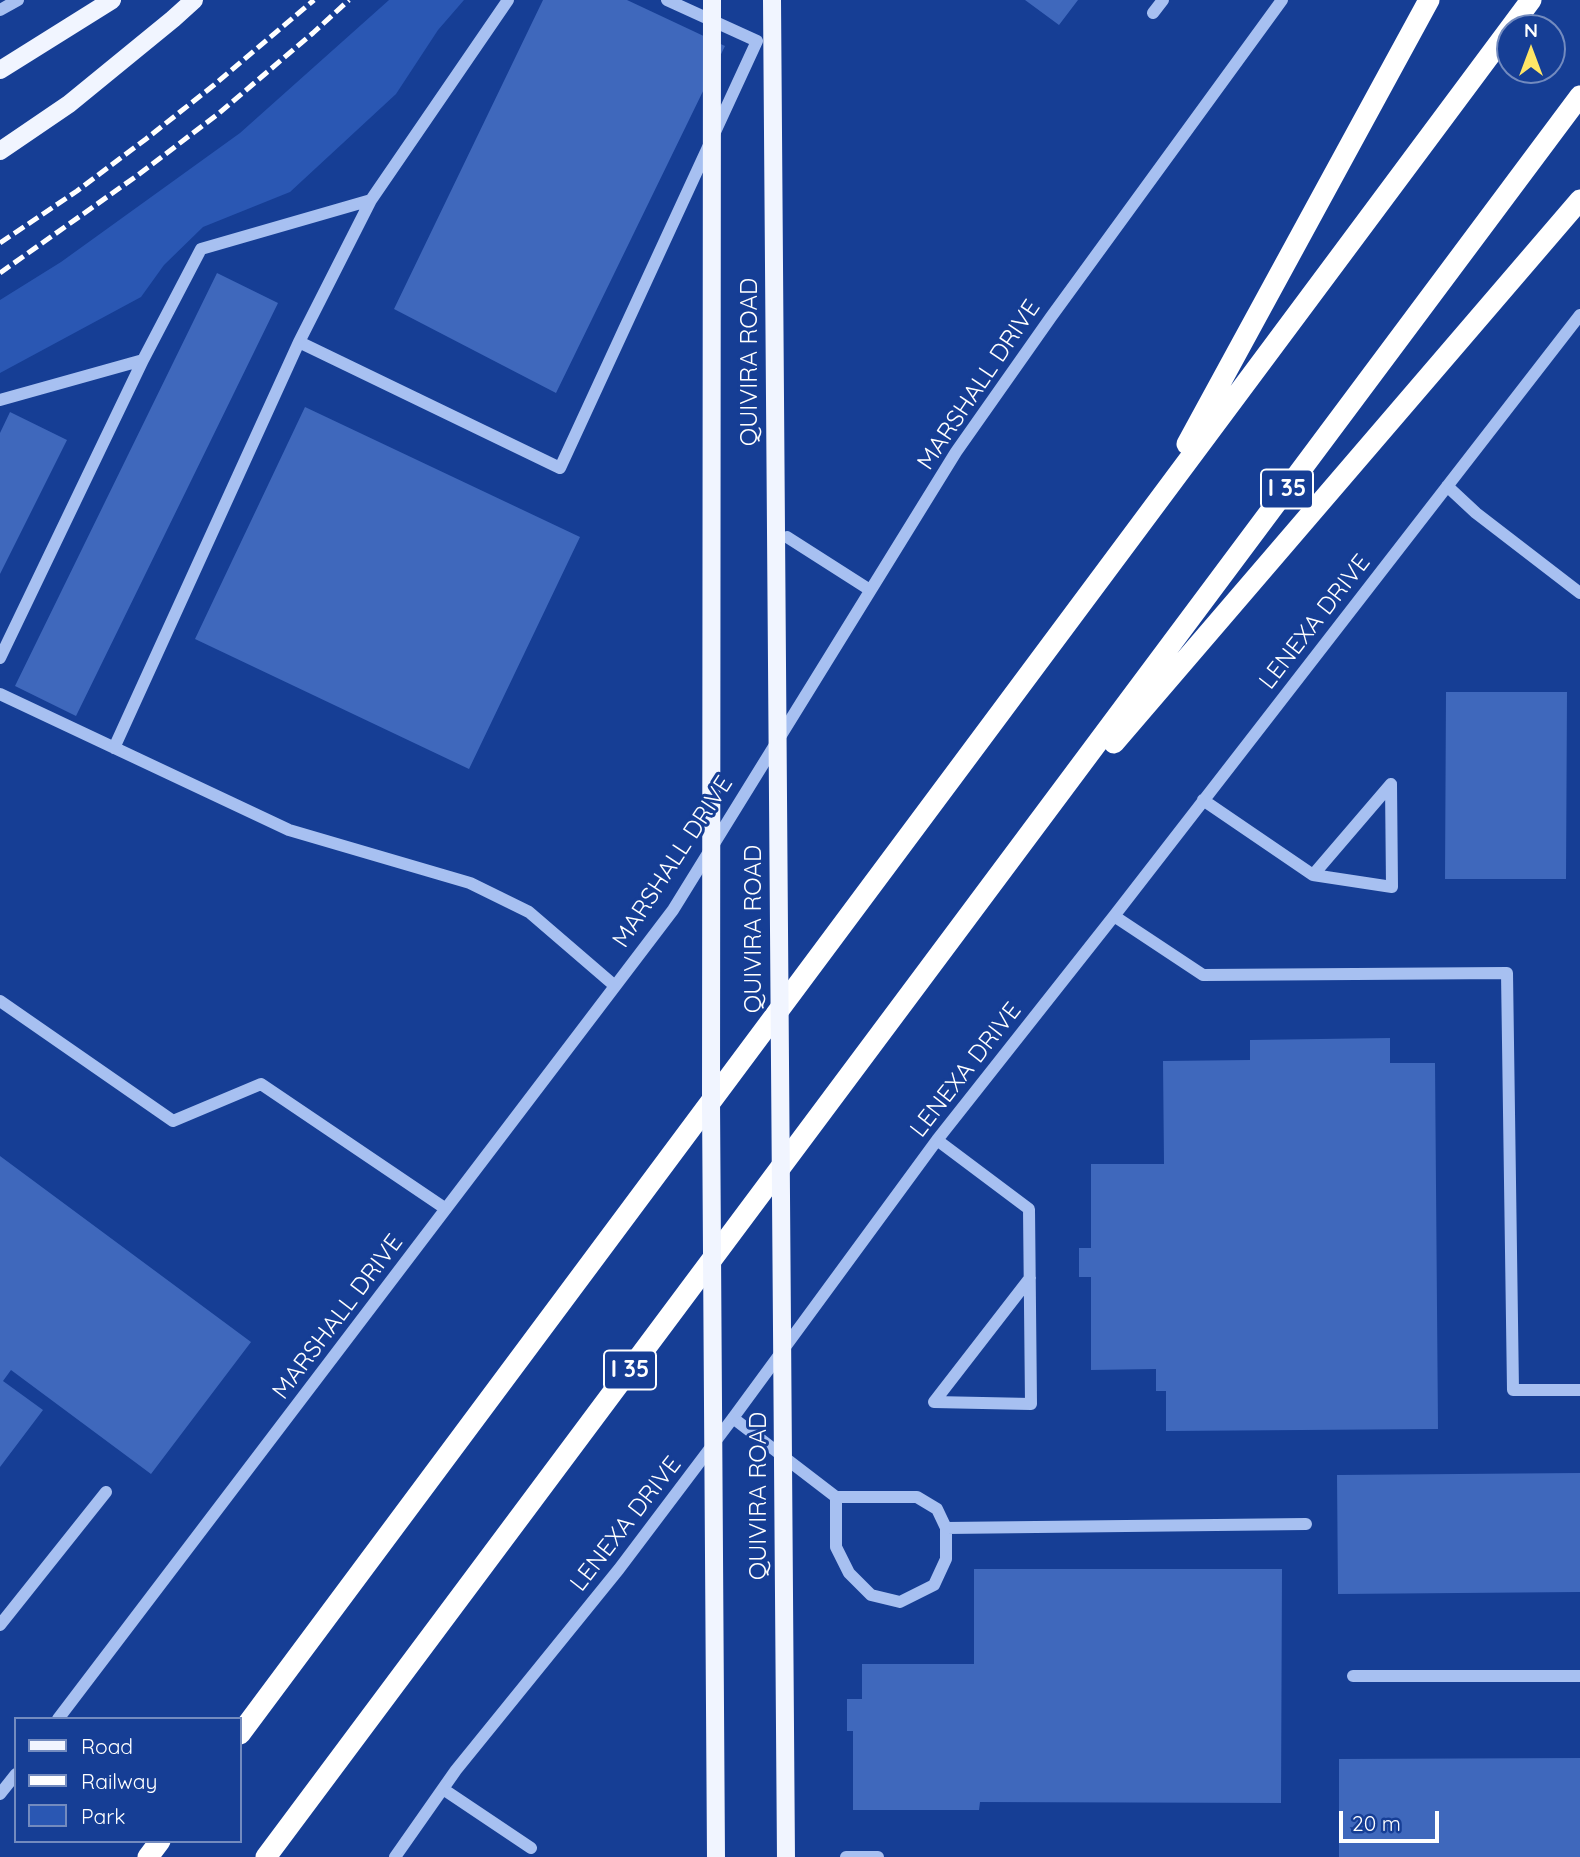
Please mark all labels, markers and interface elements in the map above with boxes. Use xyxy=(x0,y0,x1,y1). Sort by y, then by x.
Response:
north arrow xyxy=(1496,14,1566,84)
text: N xyxy=(1524,18,1538,42)
street label: QUIVIRA ROAD xyxy=(736,278,764,446)
street label: MARSHALL DRIVE xyxy=(911,295,1047,475)
road number: I 35 xyxy=(1261,470,1313,509)
street label: LENEXA DRIVE xyxy=(1253,549,1377,695)
street label: MARSHALL DRIVE xyxy=(607,771,739,953)
street label: QUIVIRA ROAD xyxy=(740,845,768,1013)
street label: LENEXA DRIVE xyxy=(904,997,1028,1143)
street label: MARSHALL DRIVE xyxy=(267,1229,409,1405)
road number: I 35 xyxy=(604,1350,656,1390)
street label: QUIVIRA ROAD xyxy=(745,1412,773,1580)
street label: LENEXA DRIVE xyxy=(564,1451,688,1597)
legend xyxy=(14,1717,242,1843)
text: Road xyxy=(81,1733,133,1759)
text: Railway xyxy=(81,1768,157,1794)
scale bar xyxy=(1342,1798,1442,1842)
text: Park xyxy=(81,1803,125,1829)
text: 20 m xyxy=(1352,1810,1401,1836)

